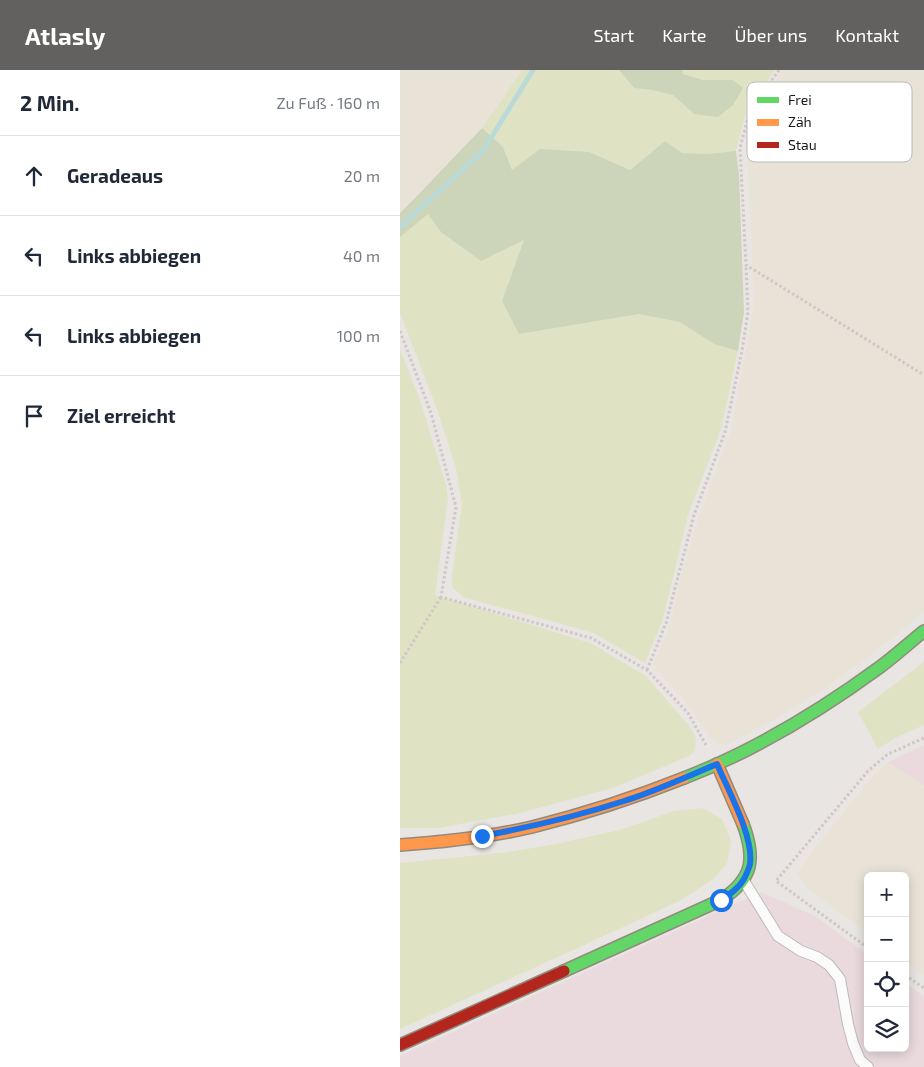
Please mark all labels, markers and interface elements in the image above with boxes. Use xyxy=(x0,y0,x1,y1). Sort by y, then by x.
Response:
text: Atlasly xyxy=(25,21,105,50)
text: Start xyxy=(593,24,634,46)
text: Karte xyxy=(662,24,707,46)
text: Über uns xyxy=(735,24,807,46)
text: Kontakt xyxy=(835,24,899,46)
legend xyxy=(747,82,912,162)
text: 2 Min. xyxy=(20,90,80,115)
text: Frei xyxy=(788,91,812,108)
text: Zu Fuß · 160 m xyxy=(277,93,380,112)
text: Zäh xyxy=(788,113,812,130)
text: Stau xyxy=(788,136,817,153)
icon: ahead xyxy=(20,162,48,190)
text: Geradeaus xyxy=(67,164,163,187)
text: 20 m xyxy=(344,166,380,185)
icon: left xyxy=(20,242,48,270)
text: Links abbiegen xyxy=(67,244,201,267)
text: 40 m xyxy=(343,246,380,265)
icon: left xyxy=(20,322,48,350)
text: Links abbiegen xyxy=(67,324,201,347)
text: 100 m xyxy=(337,326,380,345)
icon: arrive xyxy=(20,402,48,430)
text: Ziel erreicht xyxy=(67,404,176,427)
route end xyxy=(471,825,494,848)
map controls xyxy=(864,872,909,1052)
button: + xyxy=(864,872,909,917)
route start xyxy=(710,889,733,912)
button: − xyxy=(864,917,909,962)
button: locate xyxy=(864,962,909,1007)
button: layers xyxy=(864,1007,909,1052)

